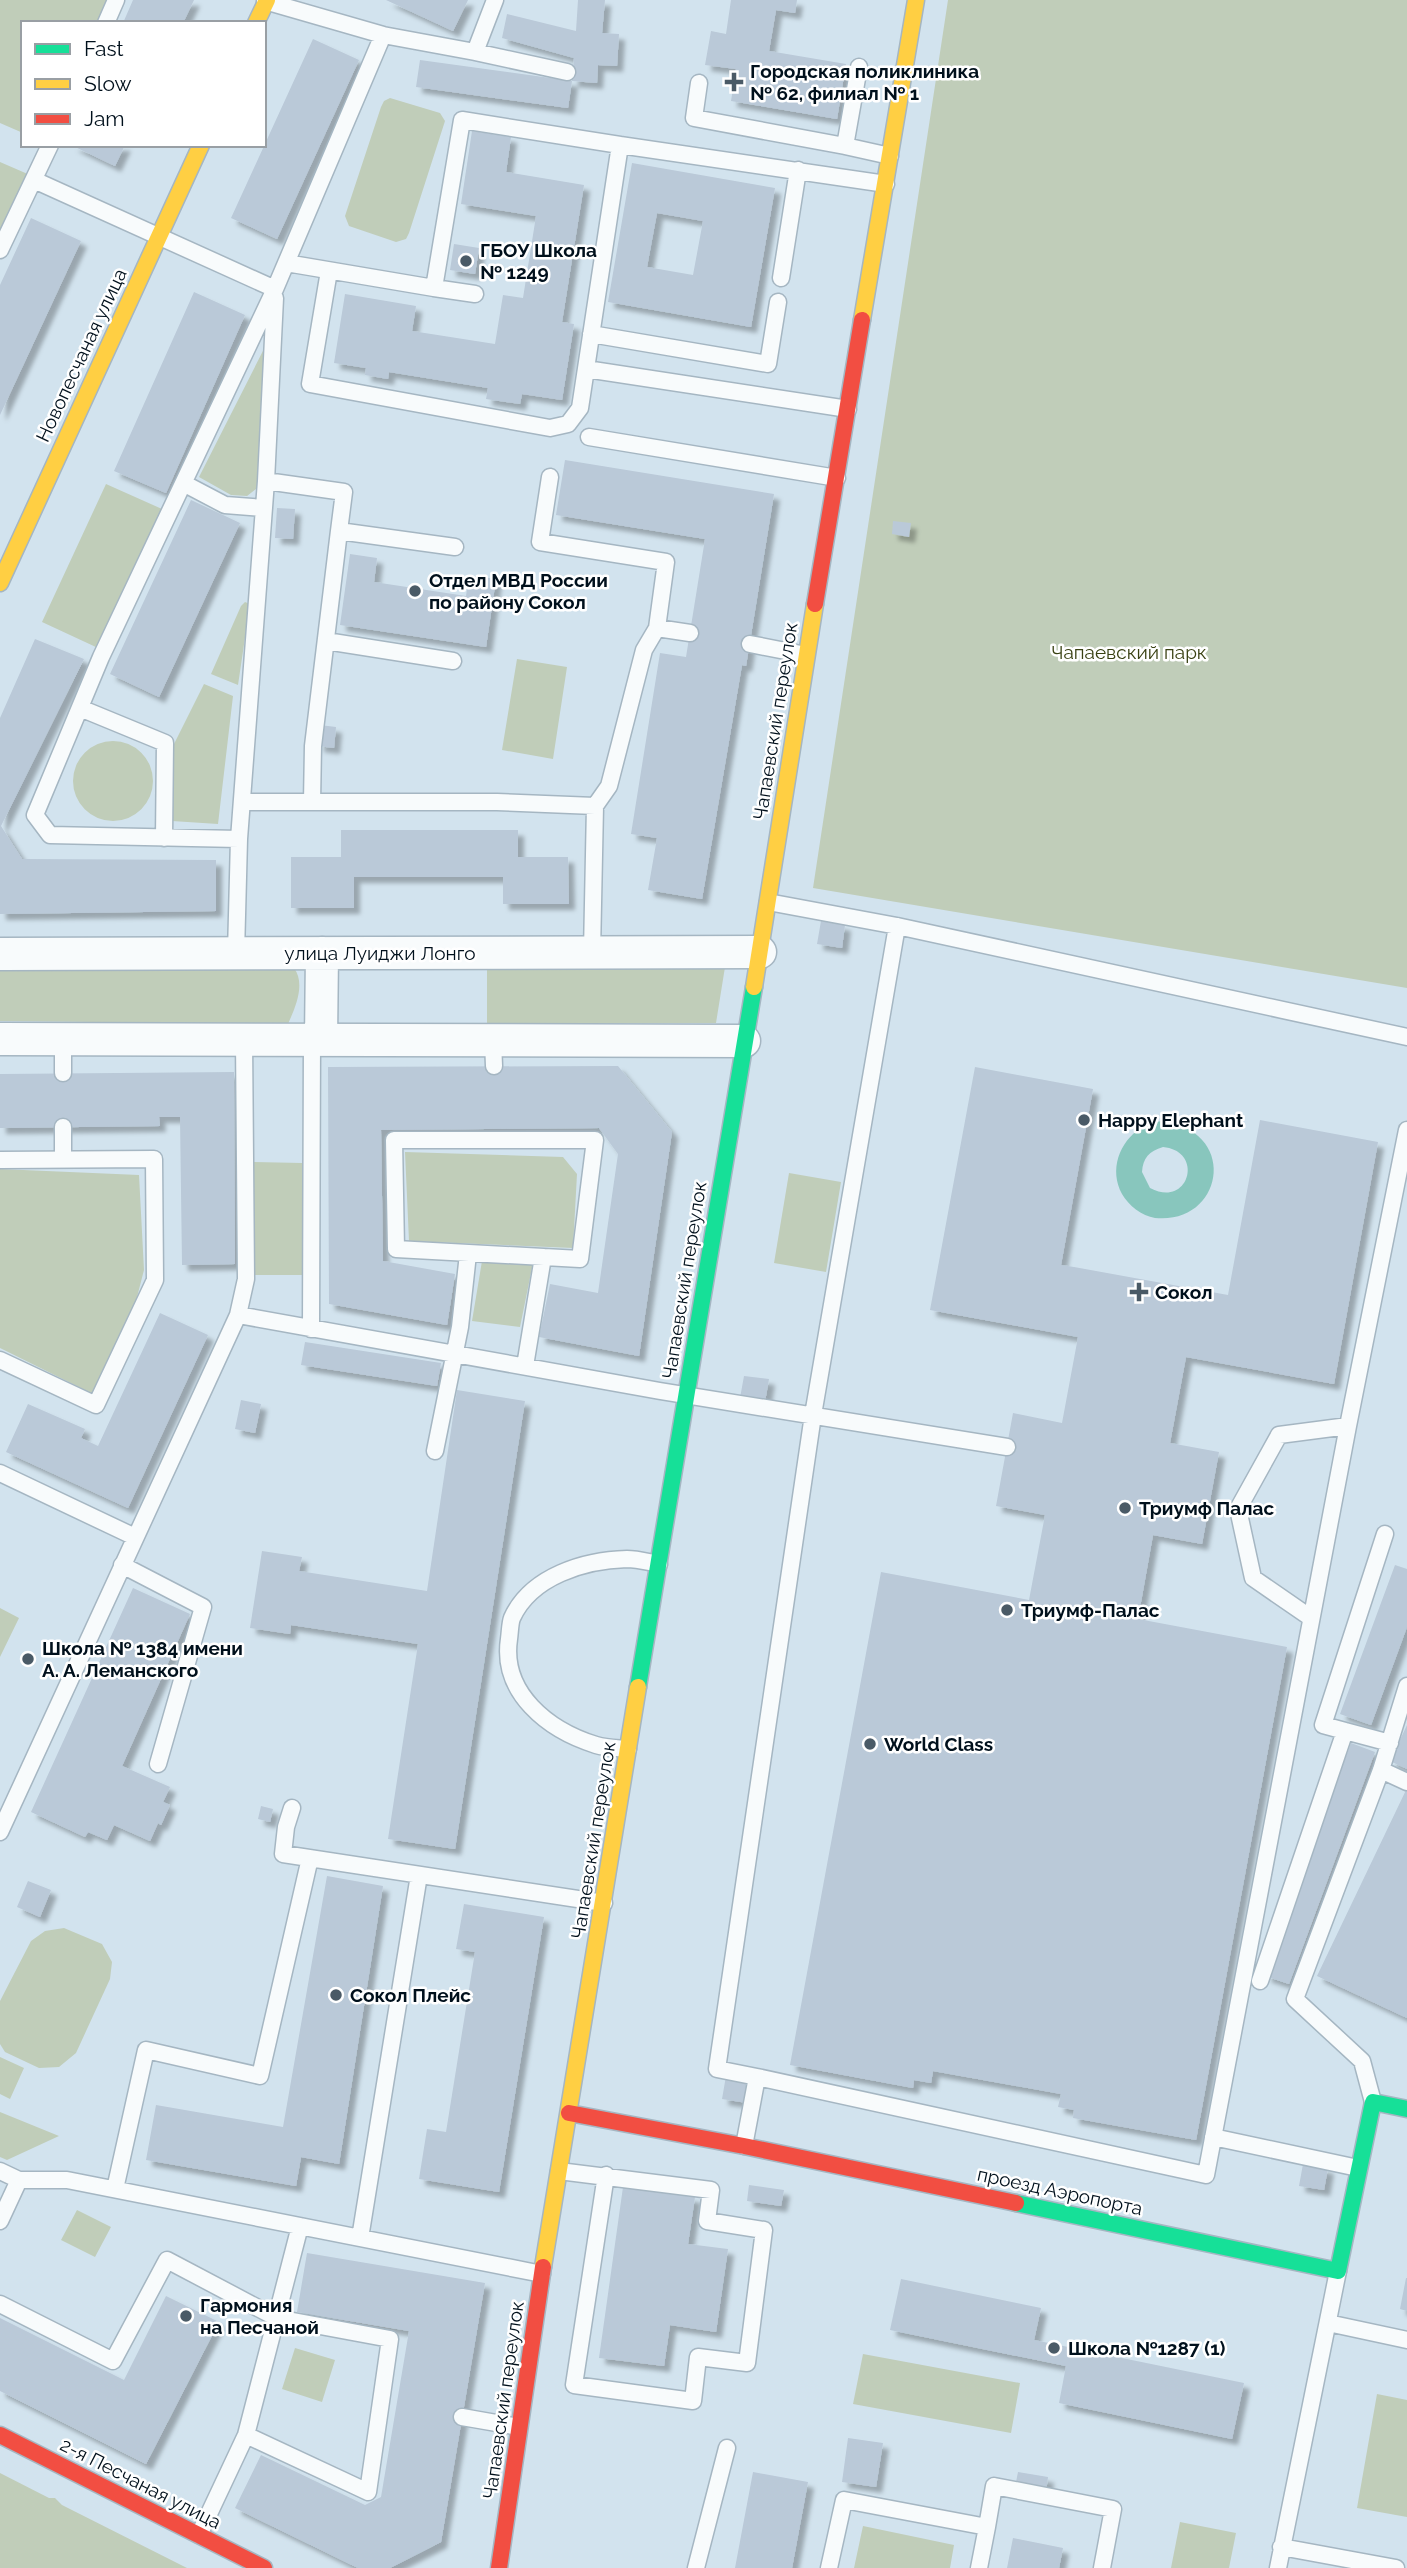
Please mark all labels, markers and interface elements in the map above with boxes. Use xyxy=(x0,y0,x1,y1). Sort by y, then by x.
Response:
legend xyxy=(21,21,266,147)
text: Fast xyxy=(84,36,124,61)
place label: Городская поликлиника № 62, филиал № 1 xyxy=(750,60,979,104)
text: Slow xyxy=(84,71,132,96)
marker: Городская поликлиника № 62, филиал № 1 xyxy=(724,72,744,92)
text: Jam xyxy=(84,106,125,131)
place label: ГБОУ Школа № 1249 xyxy=(480,239,597,283)
marker: ГБОУ Школа № 1249 xyxy=(458,253,474,269)
street label: Новопесчаная улица xyxy=(31,265,131,445)
place label: Отдел МВД России по району Сокол xyxy=(429,569,608,613)
marker: Отдел МВД России по району Сокол xyxy=(407,583,423,599)
street label: Чапаевский переулок xyxy=(749,621,801,821)
park label: Чапаевский парк xyxy=(1051,641,1207,663)
street label: улица Луиджи Лонго xyxy=(284,942,476,964)
place label: Happy Elephant xyxy=(1098,1109,1244,1131)
marker: Happy Elephant xyxy=(1076,1112,1092,1128)
street label: Чапаевский переулок xyxy=(658,1180,710,1380)
place label: Сокол xyxy=(1155,1281,1213,1303)
marker: Сокол xyxy=(1129,1282,1149,1302)
place label: Триумф Палас xyxy=(1139,1497,1274,1519)
marker: Триумф Палас xyxy=(1117,1500,1133,1516)
place label: Триумф-Палас xyxy=(1021,1599,1160,1621)
marker: Триумф-Палас xyxy=(999,1602,1015,1618)
place label: Школа № 1384 имени А. А. Леманского xyxy=(42,1637,243,1681)
marker: Школа № 1384 имени А. А. Леманского xyxy=(20,1651,36,1667)
place label: World Class xyxy=(884,1733,993,1755)
marker: World Class xyxy=(862,1736,878,1752)
street label: Чапаевский переулок xyxy=(567,1740,619,1940)
place label: Сокол Плейс xyxy=(350,1984,471,2006)
marker: Сокол Плейс xyxy=(328,1987,344,2003)
street label: проезд Аэропорта xyxy=(975,2163,1145,2219)
place label: Гармония на Песчаной xyxy=(200,2294,319,2338)
street label: Чапаевский переулок xyxy=(478,2300,528,2500)
marker: Гармония на Песчаной xyxy=(178,2308,194,2324)
place label: Школа №1287 (1) xyxy=(1068,2337,1226,2359)
marker: Школа №1287 (1) xyxy=(1046,2340,1062,2356)
street label: 2-я Песчаная улица xyxy=(57,2433,225,2533)

